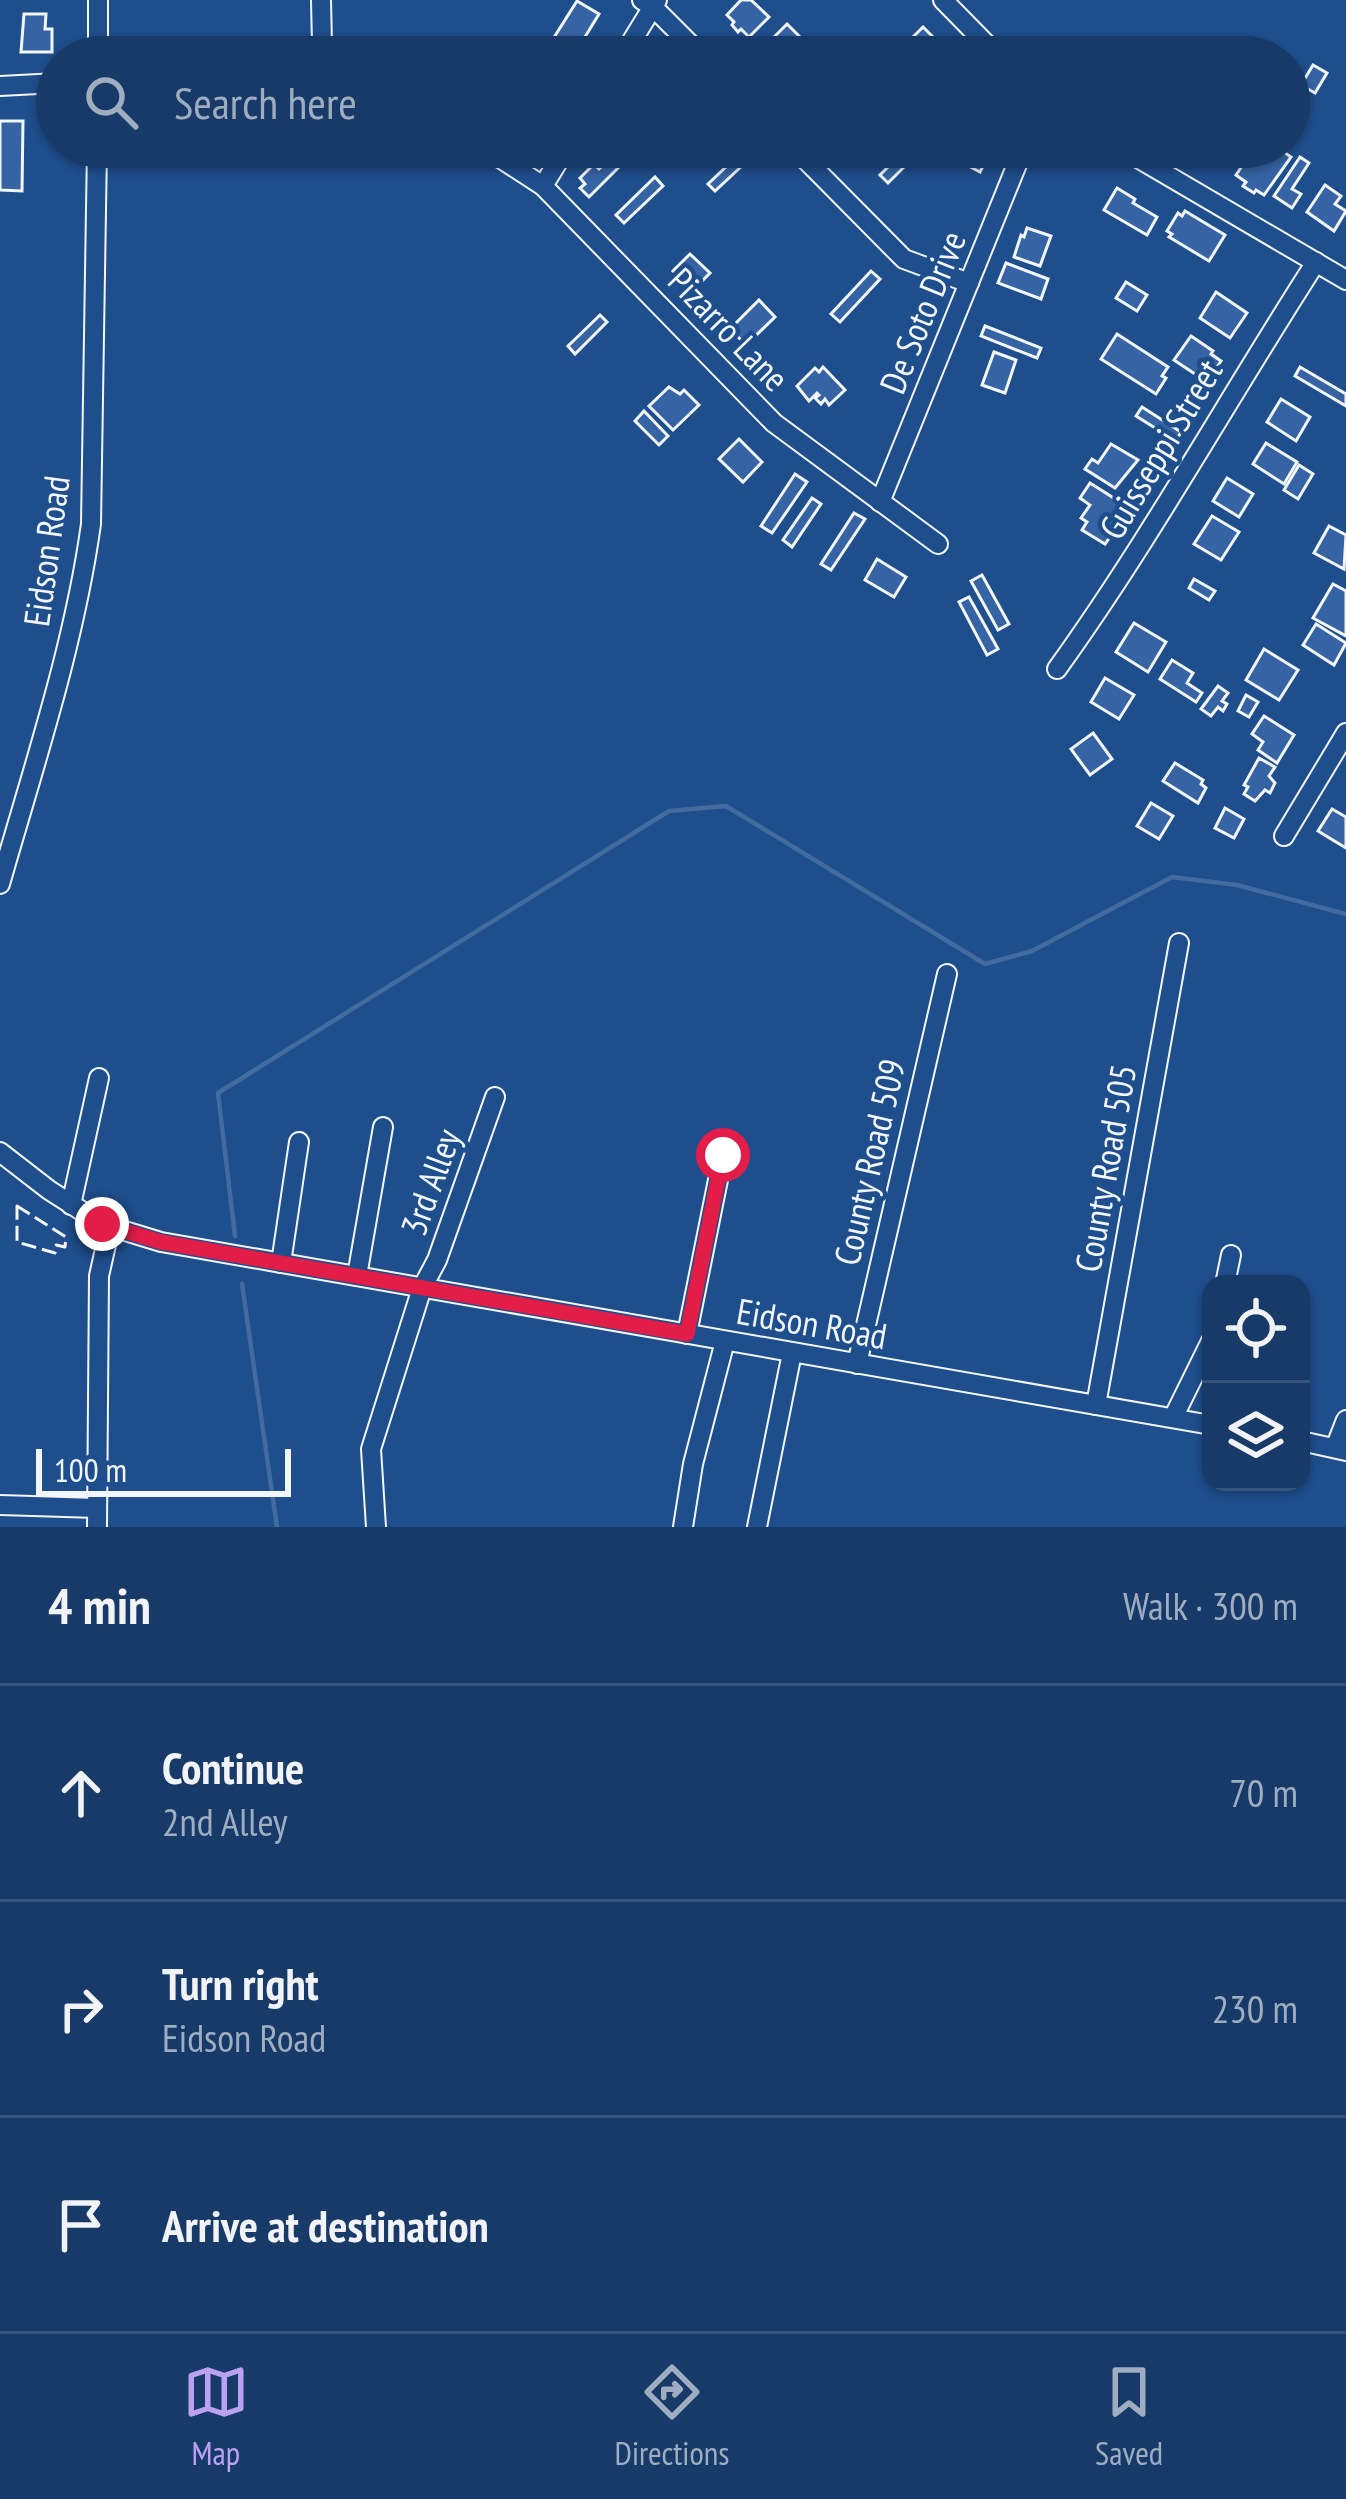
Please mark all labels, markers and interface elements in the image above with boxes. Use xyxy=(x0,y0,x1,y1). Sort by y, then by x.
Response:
search box xyxy=(36,36,1310,168)
icon: search xyxy=(78,69,144,135)
text: Search here xyxy=(174,73,357,131)
street label: De Soto Drive xyxy=(868,224,976,400)
street label: Pizarro Lane xyxy=(659,257,799,401)
street label: Guisseppi Street xyxy=(1088,350,1232,548)
street label: Eidson Road xyxy=(12,473,80,629)
street label: County Road 509 xyxy=(822,1054,916,1270)
street label: County Road 505 xyxy=(1064,1061,1146,1275)
street label: 3rd Alley xyxy=(389,1122,471,1242)
route start xyxy=(696,1128,750,1182)
route end xyxy=(75,1197,129,1251)
map controls xyxy=(1202,1275,1310,1491)
button: locate xyxy=(1202,1275,1310,1383)
street label: Eidson Road xyxy=(733,1287,891,1359)
button: layers xyxy=(1202,1383,1310,1491)
scale bar xyxy=(36,1443,291,1496)
text: 100 m xyxy=(54,1448,127,1491)
text: 4 min xyxy=(48,1572,151,1638)
text: Walk · 300 m xyxy=(1123,1580,1298,1631)
text: Continue xyxy=(162,1738,304,1796)
icon: ahead xyxy=(48,1760,114,1826)
text: 70 m xyxy=(1229,1767,1298,1818)
text: 2nd Alley xyxy=(162,1796,288,1847)
text: Turn right xyxy=(162,1954,319,2012)
icon: right xyxy=(48,1976,114,2042)
text: 230 m xyxy=(1212,1983,1298,2034)
text: Eidson Road xyxy=(162,2012,326,2063)
icon: arrive xyxy=(48,2192,114,2258)
text: Arrive at destination xyxy=(162,2196,489,2254)
tab: Map xyxy=(183,2359,249,2474)
tab: Directions xyxy=(615,2359,729,2474)
tab: Saved xyxy=(1095,2359,1163,2474)

